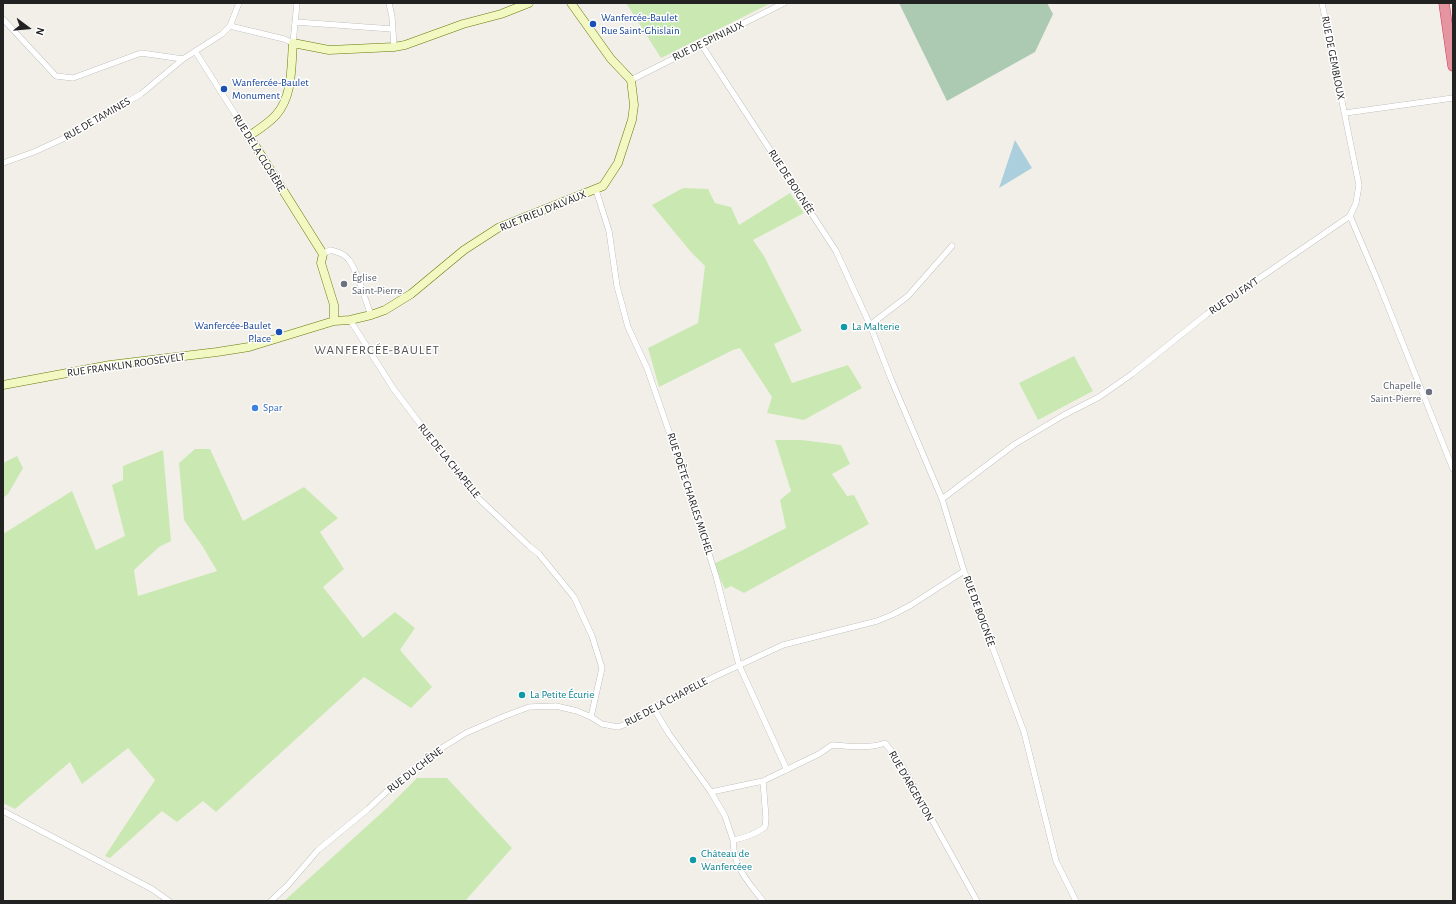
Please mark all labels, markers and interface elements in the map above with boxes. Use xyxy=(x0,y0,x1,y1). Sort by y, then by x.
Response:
north arrow xyxy=(8,8,48,48)
place label: Wanfercée-Baulet Rue Saint-Ghislain xyxy=(601,11,680,37)
street label: RUE DE GEMBLOUX xyxy=(1318,15,1348,101)
street label: RUE DE SPINIAUX xyxy=(670,18,746,64)
marker: Wanfercée-Baulet Rue Saint-Ghislain xyxy=(588,19,598,29)
text: N xyxy=(34,26,46,37)
place label: Wanfercée-Baulet Monument xyxy=(232,76,309,102)
marker: Wanfercée-Baulet Monument xyxy=(219,84,229,94)
street label: RUE DE TAMINES xyxy=(61,95,133,143)
street label: RUE DE LA CLOSIÈRE xyxy=(230,112,288,194)
street label: RUE DE BOIGNÉE xyxy=(765,147,817,217)
street label: RUE TRIEU D'ALVAUX xyxy=(498,188,588,234)
place label: Église Saint-Pierre xyxy=(352,271,402,297)
street label: RUE DU FAYT xyxy=(1207,275,1261,317)
marker: Église Saint-Pierre xyxy=(339,279,349,289)
place label: Wanfercée-Baulet Place xyxy=(194,319,271,345)
place label: La Malterie xyxy=(852,320,900,334)
marker: La Malterie xyxy=(839,322,849,332)
marker: Wanfercée-Baulet Place xyxy=(274,327,284,337)
district label: WANFERCÉE-BAULET xyxy=(314,342,440,358)
street label: RUE FRANKLIN ROOSEVELT xyxy=(66,350,186,380)
place label: Chapelle Saint-Pierre xyxy=(1371,379,1421,405)
marker: Chapelle Saint-Pierre xyxy=(1424,387,1434,397)
place label: Spar xyxy=(263,401,282,415)
marker: Spar xyxy=(250,403,260,413)
street label: RUE DE LA CHAPELLE xyxy=(415,421,483,501)
street label: RUE POÈTE CHARLES MICHEL xyxy=(664,431,716,557)
street label: RUE DE BOIGNÉE xyxy=(960,574,998,648)
street label: RUE DE LA CHAPELLE xyxy=(622,675,710,729)
place label: La Petite Écurie xyxy=(530,688,594,702)
marker: La Petite Écurie xyxy=(517,690,527,700)
street label: RUE DU CHÊNE xyxy=(385,744,445,796)
street label: RUE D'ARGENTON xyxy=(886,748,936,824)
place label: Château de Wanfercéee xyxy=(701,847,752,873)
marker: Château de Wanfercéee xyxy=(688,855,698,865)

